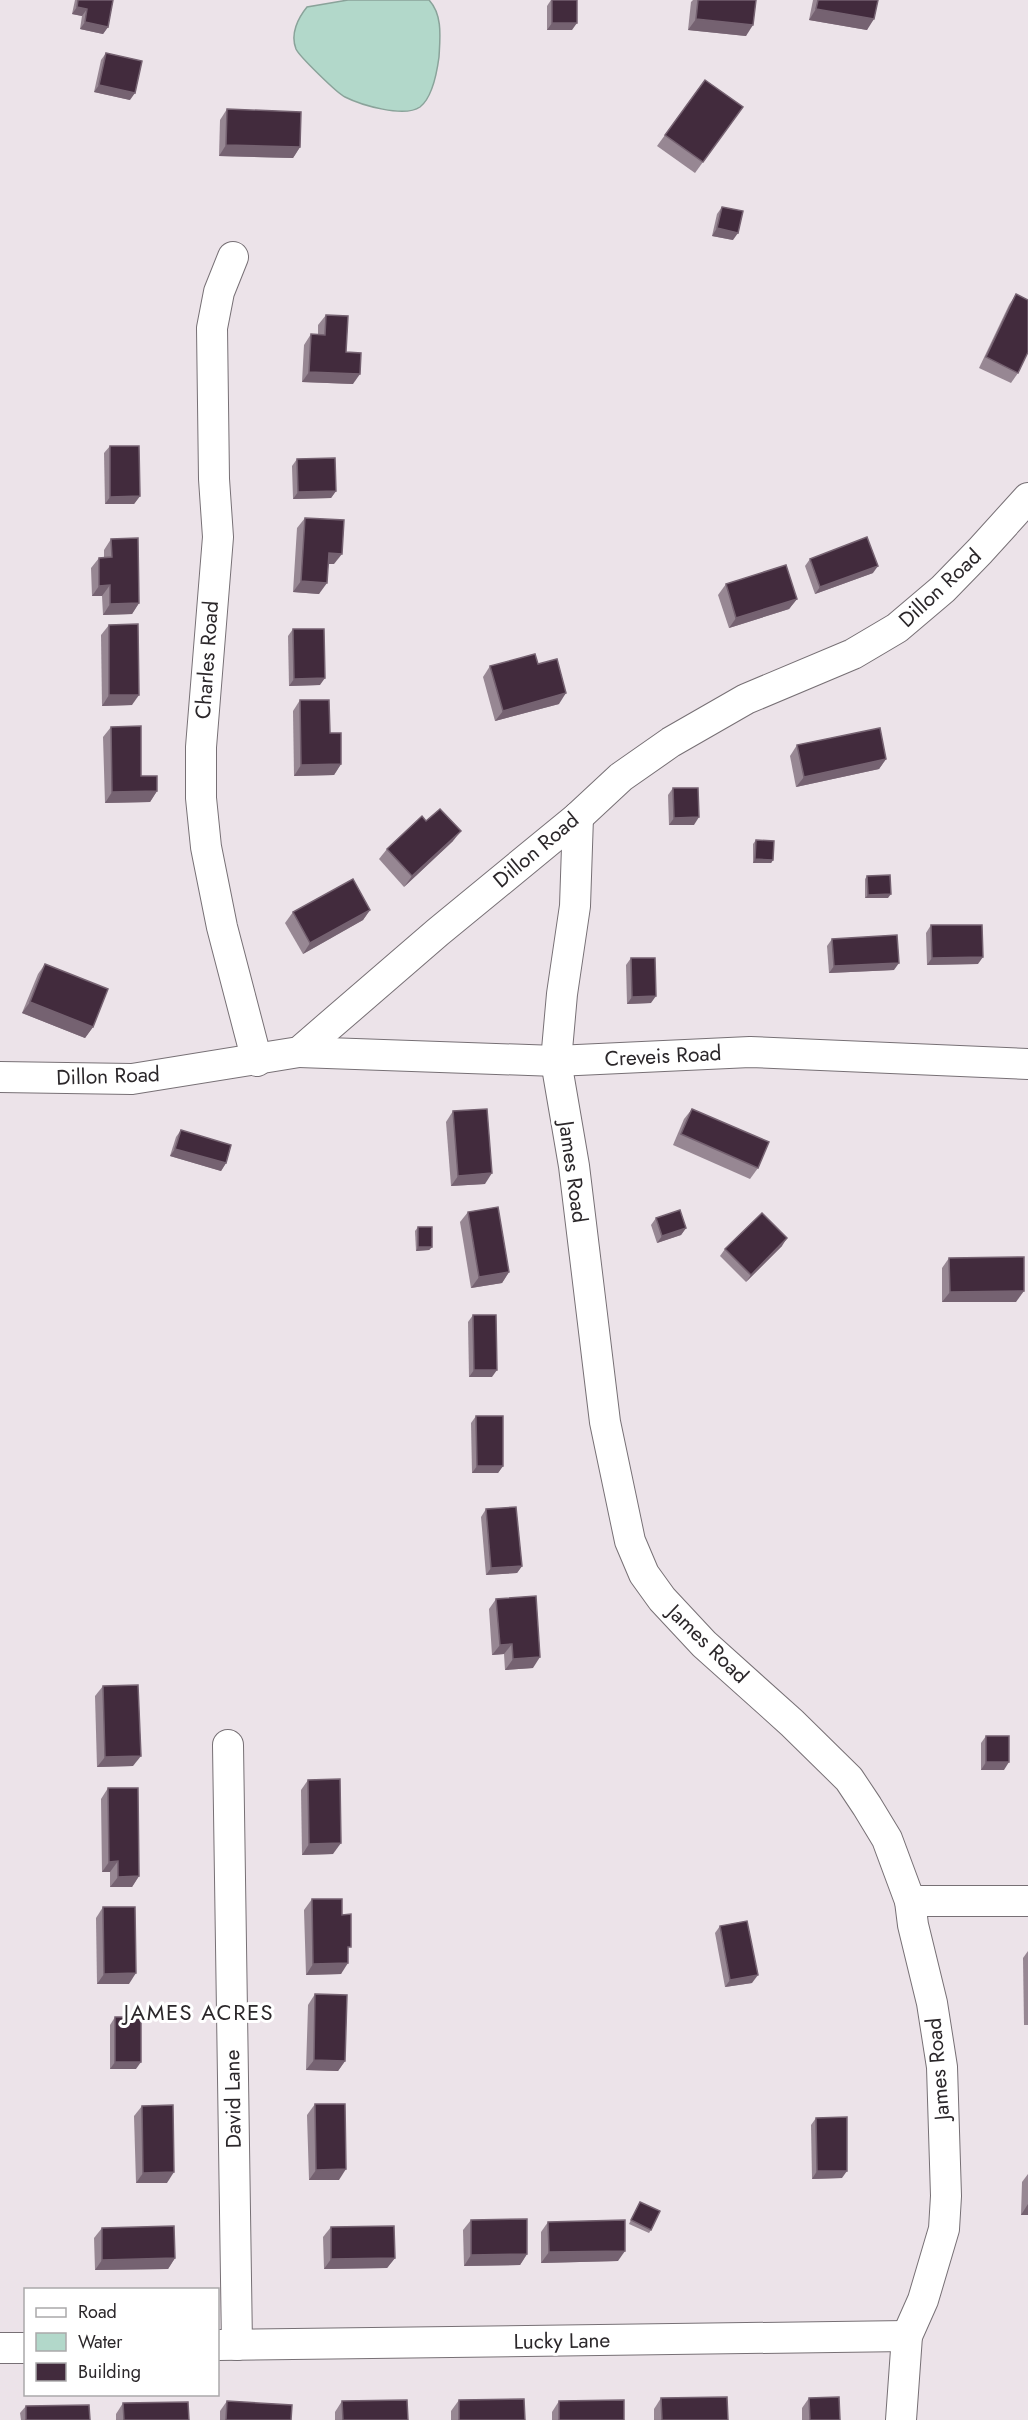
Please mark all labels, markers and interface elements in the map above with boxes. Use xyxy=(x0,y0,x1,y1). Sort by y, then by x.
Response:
street label: Dillon Road xyxy=(892,542,988,634)
street label: Charles Road xyxy=(188,600,226,720)
street label: Dillon Road xyxy=(487,805,585,895)
street label: Creveis Road xyxy=(604,1038,722,1074)
street label: Dillon Road xyxy=(56,1059,160,1093)
street label: James Road xyxy=(551,1116,595,1225)
street label: James Road xyxy=(659,1596,755,1690)
district label: JAMES ACRES xyxy=(121,1996,274,2028)
street label: James Road xyxy=(919,2017,958,2124)
street label: David Lane xyxy=(217,2049,249,2149)
legend xyxy=(24,2288,219,2396)
text: Road xyxy=(78,2299,117,2325)
street label: Lucky Lane xyxy=(513,2325,611,2357)
text: Water xyxy=(78,2329,123,2355)
text: Building xyxy=(78,2359,141,2385)

